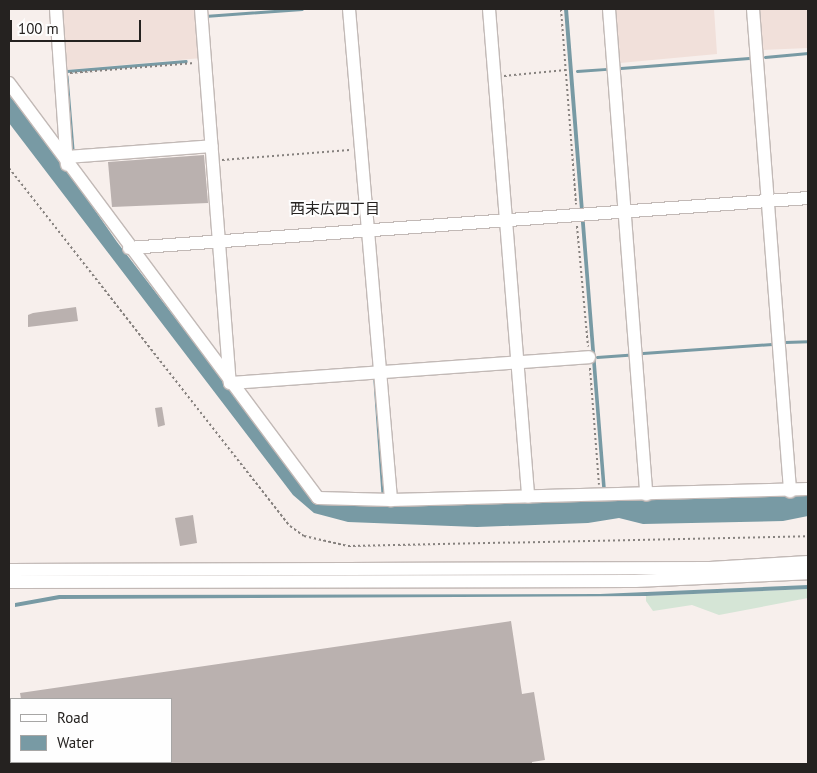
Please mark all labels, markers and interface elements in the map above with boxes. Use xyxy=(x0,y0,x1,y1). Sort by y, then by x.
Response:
scale bar xyxy=(12,10,144,42)
text: 100 m xyxy=(18,19,59,38)
district label: 西末広四丁目 xyxy=(290,200,380,218)
legend xyxy=(10,698,172,763)
text: Road xyxy=(57,708,89,727)
text: Water xyxy=(57,733,94,752)

